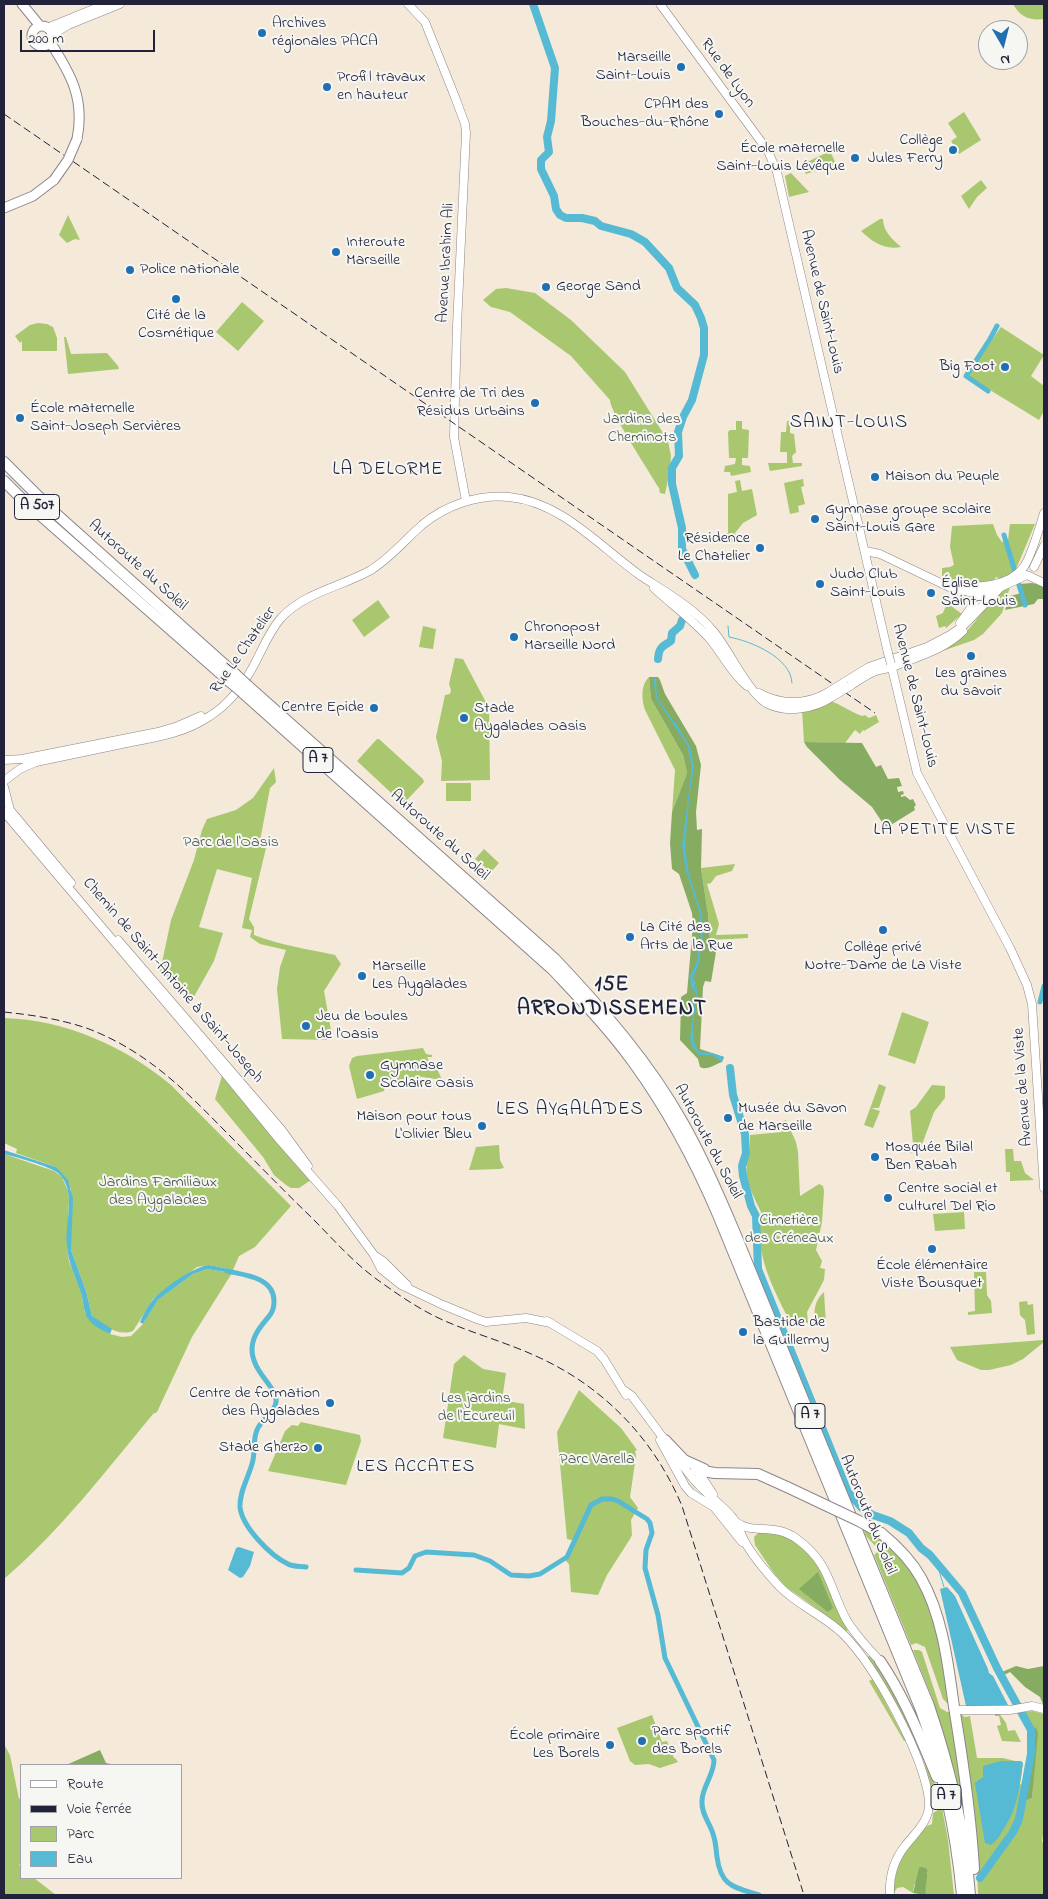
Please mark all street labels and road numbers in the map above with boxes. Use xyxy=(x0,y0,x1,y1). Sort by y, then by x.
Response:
street label: Rue de Lyon xyxy=(695,36,759,112)
street label: Avenue Ibrahim Ali xyxy=(434,203,460,323)
street label: Avenue de Saint-Louis xyxy=(795,228,847,376)
road number: A 507 xyxy=(15,494,60,520)
street label: Autoroute du Soleil xyxy=(83,516,191,616)
street label: Rue Le Chatelier xyxy=(207,604,281,698)
street label: Avenue de Saint-Louis xyxy=(887,622,941,770)
road number: A 7 xyxy=(303,748,333,772)
street label: Autoroute du Soleil xyxy=(385,786,493,886)
street label: Chemin de Saint-Antoine à Saint-Joseph xyxy=(78,874,266,1088)
street label: Avenue de la Viste xyxy=(1010,1027,1038,1147)
street label: Autoroute du Soleil xyxy=(669,1081,745,1203)
road number: A 7 xyxy=(795,1404,825,1428)
street label: Autoroute du Soleil xyxy=(834,1452,900,1578)
road number: A 7 xyxy=(931,1784,961,1810)

